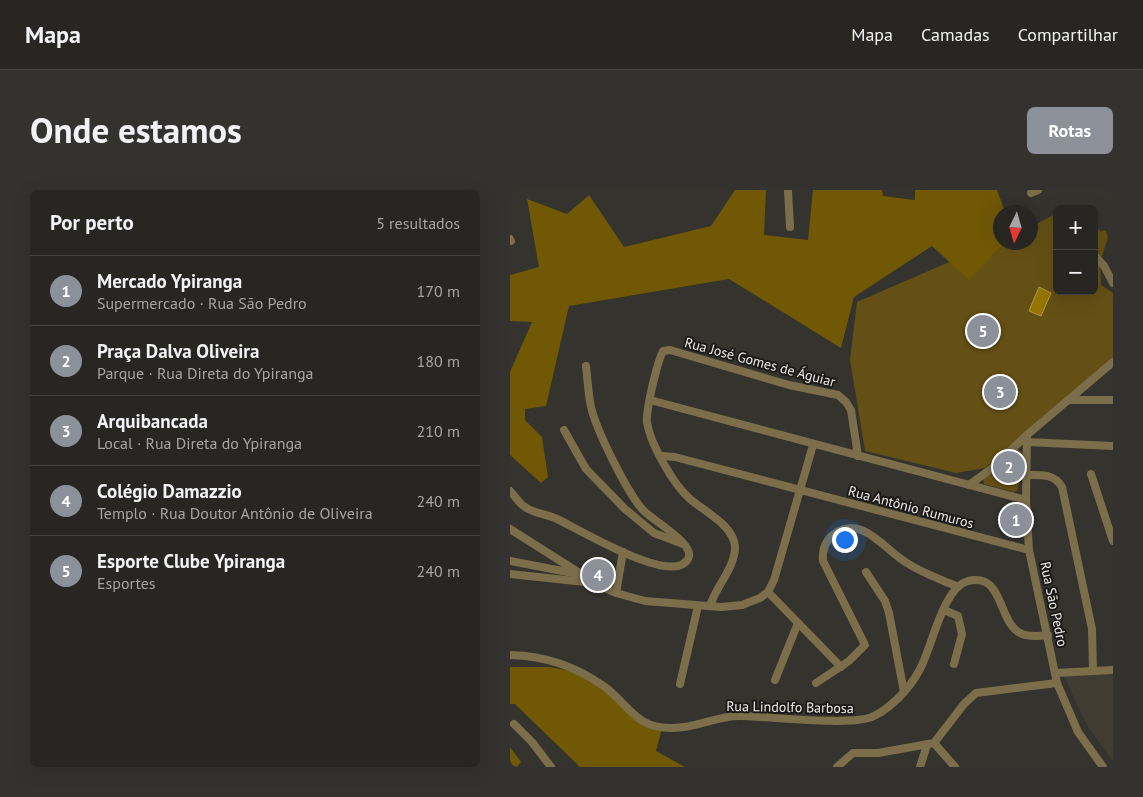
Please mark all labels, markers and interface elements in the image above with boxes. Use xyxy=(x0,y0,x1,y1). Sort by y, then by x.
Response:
text: Mapa xyxy=(25,19,81,50)
text: Mapa xyxy=(851,23,893,46)
text: Camadas xyxy=(921,23,990,46)
text: Compartilhar xyxy=(1018,23,1118,46)
text: Onde estamos xyxy=(30,107,242,153)
button: Rotas xyxy=(1027,107,1113,154)
north arrow xyxy=(993,205,1038,250)
map controls xyxy=(1053,205,1098,295)
button: + xyxy=(1053,205,1098,250)
text: Por perto xyxy=(50,209,134,236)
text: 5 resultados xyxy=(376,213,460,233)
button: − xyxy=(1053,250,1098,295)
text: Mercado Ypiranga xyxy=(97,269,242,293)
text: 1 xyxy=(61,281,71,301)
text: 170 m xyxy=(417,281,460,301)
text: Supermercado · Rua São Pedro xyxy=(97,293,307,313)
pin: 5 xyxy=(967,312,999,350)
street label: Rua José Gomes de Águiar xyxy=(683,333,838,391)
text: Praça Dalva Oliveira xyxy=(97,339,259,363)
text: 2 xyxy=(61,351,71,371)
text: 180 m xyxy=(417,351,460,371)
text: Parque · Rua Direta do Ypiranga xyxy=(97,363,313,383)
pin: 3 xyxy=(984,373,1016,411)
text: Arquibancada xyxy=(97,409,208,433)
text: 3 xyxy=(61,421,71,441)
text: 210 m xyxy=(417,421,460,441)
text: Local · Rua Direta do Ypiranga xyxy=(97,433,302,453)
pin: 2 xyxy=(993,448,1025,486)
text: Colégio Damazzio xyxy=(97,479,242,503)
street label: Rua Antônio Rumuros xyxy=(846,482,976,532)
text: 4 xyxy=(61,491,71,511)
text: 240 m xyxy=(417,491,460,511)
pin: 1 xyxy=(1000,501,1032,539)
text: Templo · Rua Doutor Antônio de Oliveira xyxy=(97,503,373,523)
your location xyxy=(832,527,858,553)
text: Esporte Clube Ypiranga xyxy=(97,549,285,573)
pin: 4 xyxy=(582,556,614,594)
street label: Rua São Pedro xyxy=(1036,560,1072,648)
text: 5 xyxy=(61,561,71,581)
text: 240 m xyxy=(417,561,460,581)
text: Esportes xyxy=(97,573,156,593)
street label: Rua Lindolfo Barbosa xyxy=(726,697,854,717)

